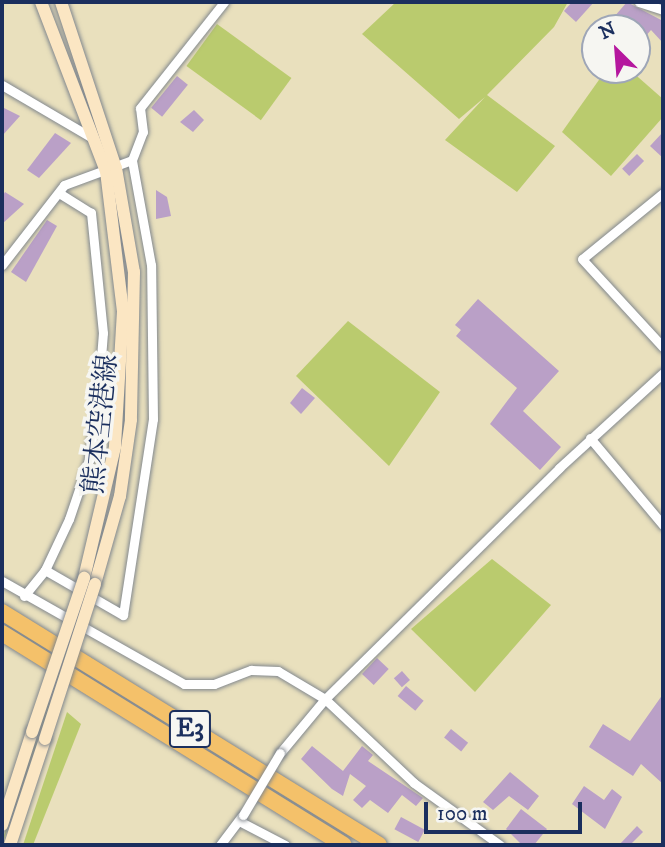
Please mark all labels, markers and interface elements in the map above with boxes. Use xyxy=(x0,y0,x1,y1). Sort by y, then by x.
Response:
north arrow xyxy=(581,14,651,84)
text: N xyxy=(596,18,620,45)
street label: 熊本空港線 xyxy=(77,353,125,495)
road number: E3 xyxy=(167,706,213,751)
scale bar xyxy=(427,788,584,832)
text: 100 m xyxy=(437,801,488,827)

